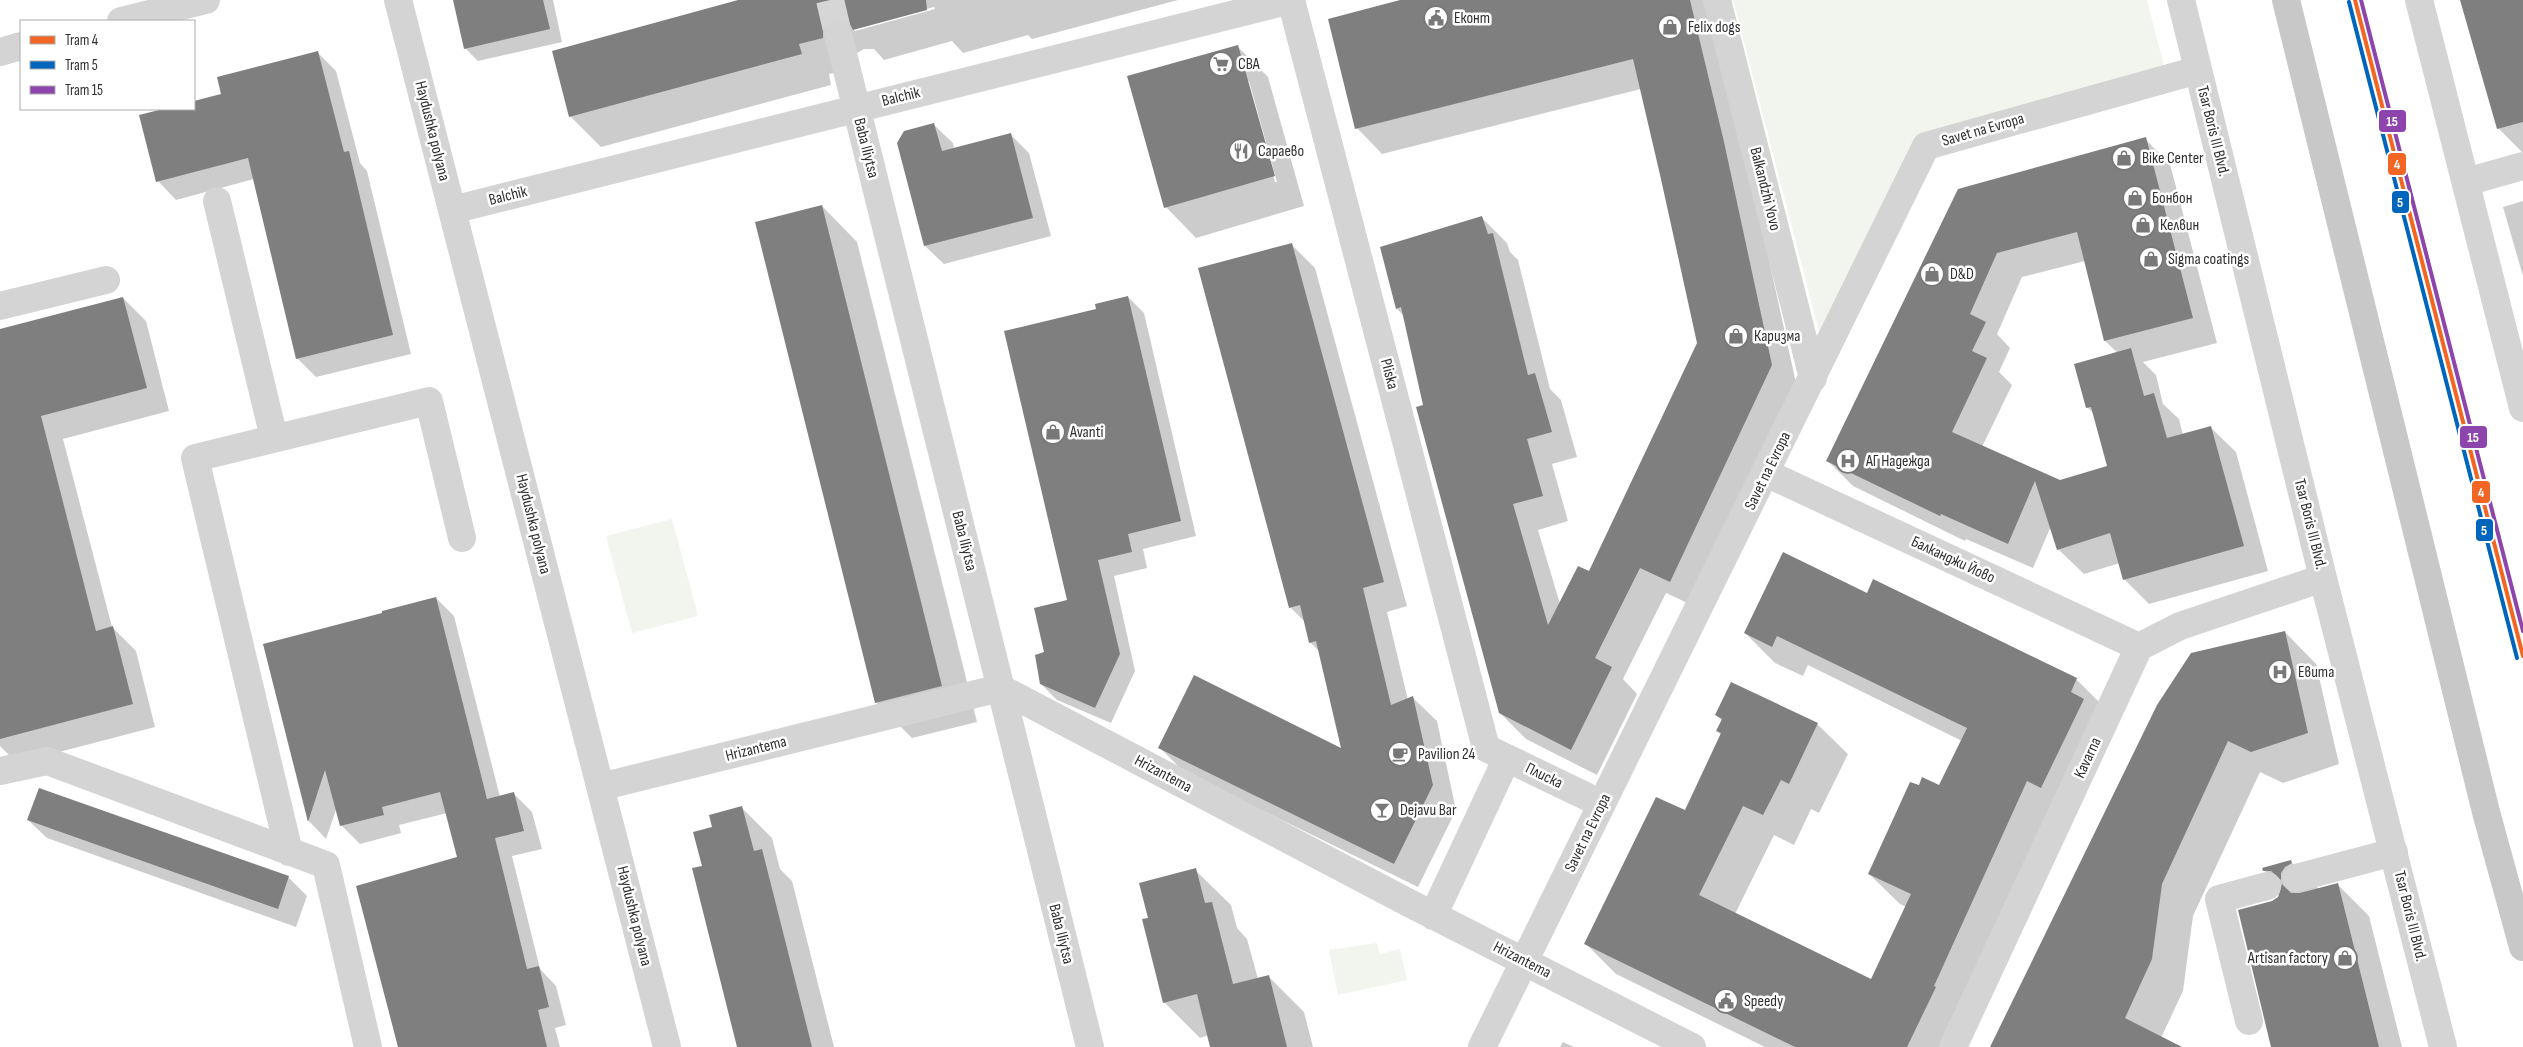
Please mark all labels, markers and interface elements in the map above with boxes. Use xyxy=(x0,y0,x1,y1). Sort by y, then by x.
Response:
public building icon: Еконт xyxy=(1423,5,1449,31)
place label: Еконт xyxy=(1454,9,1490,28)
shop icon: Felix dogs xyxy=(1657,14,1683,40)
place label: Felix dogs xyxy=(1688,18,1741,37)
legend xyxy=(20,20,195,110)
text: Tram 4 xyxy=(65,31,98,50)
supermarket icon: CBA xyxy=(1208,51,1234,77)
place label: CBA xyxy=(1238,55,1260,74)
text: Tram 5 xyxy=(65,56,98,75)
street label: Haydushka polyana xyxy=(410,79,454,183)
text: Tram 15 xyxy=(65,81,103,100)
street label: Balchik xyxy=(880,83,922,111)
street label: Tsar Boris III Blvd. xyxy=(2193,84,2233,178)
street label: Savet na Evropa xyxy=(1940,109,2026,151)
line badge: 15 xyxy=(2378,109,2407,133)
text: 15 xyxy=(2386,113,2398,130)
street label: Baba Iliytsa xyxy=(849,116,883,180)
restaurant icon: Сараево xyxy=(1228,138,1254,164)
place label: Сараево xyxy=(1258,142,1304,161)
street label: Balkandzhi Yovo xyxy=(1745,145,1785,233)
shop icon: Bike Center xyxy=(2111,145,2137,171)
place label: Bike Center xyxy=(2142,149,2204,168)
line badge: 4 xyxy=(2387,152,2407,176)
text: 4 xyxy=(2394,156,2401,173)
street label: Balchik xyxy=(487,182,529,210)
shop icon: Бонбон xyxy=(2122,185,2148,211)
place label: Бонбон xyxy=(2152,189,2192,208)
line badge: 5 xyxy=(2391,190,2410,214)
text: 5 xyxy=(2397,194,2403,211)
shop icon: Келвин xyxy=(2130,212,2156,238)
place label: Келвин xyxy=(2160,216,2199,235)
shop icon: Sigma coatings xyxy=(2138,246,2164,272)
place label: Sigma coatings xyxy=(2168,250,2249,269)
shop icon: D&D xyxy=(1919,261,1945,287)
place label: D&D xyxy=(1950,265,1974,284)
shop icon: Каризма xyxy=(1723,323,1749,349)
place label: Каризма xyxy=(1754,327,1800,346)
street label: Pliska xyxy=(1376,357,1402,391)
shop icon: Avanti xyxy=(1040,419,1066,445)
place label: Avanti xyxy=(1069,423,1104,442)
line badge: 15 xyxy=(2459,425,2488,449)
street label: Savet na Evropa xyxy=(1741,429,1795,513)
text: 15 xyxy=(2467,429,2479,446)
hospital icon: АГ Надежда xyxy=(1835,448,1861,474)
place label: АГ Надежда xyxy=(1865,452,1930,471)
street label: Haydushka polyana xyxy=(511,472,555,576)
street label: Tsar Boris III Blvd. xyxy=(2290,477,2330,571)
line badge: 4 xyxy=(2471,480,2491,504)
text: 4 xyxy=(2478,484,2485,501)
street label: Baba Iliytsa xyxy=(947,509,981,573)
line badge: 5 xyxy=(2475,518,2494,542)
text: 5 xyxy=(2481,522,2487,539)
street label: Балканджи Йово xyxy=(1908,532,1998,588)
hospital icon: Евита xyxy=(2267,659,2293,685)
place label: Евита xyxy=(2298,663,2334,682)
street label: Hrizantema xyxy=(724,732,788,766)
street label: Kavarna xyxy=(2070,735,2106,781)
cafe icon: Pavilion 24 xyxy=(1387,741,1413,767)
place label: Pavilion 24 xyxy=(1418,745,1476,764)
street label: Hrizantema xyxy=(1131,751,1195,797)
street label: Плиска xyxy=(1522,759,1566,793)
street label: Savet na Evropa xyxy=(1561,791,1615,875)
bar icon: Dejavu Bar xyxy=(1369,797,1395,823)
place label: Dejavu Bar xyxy=(1400,801,1457,820)
street label: Haydushka polyana xyxy=(612,864,656,968)
street label: Tsar Boris III Blvd. xyxy=(2390,869,2430,963)
street label: Baba Iliytsa xyxy=(1044,902,1078,966)
street label: Hrizantema xyxy=(1490,937,1554,983)
shop icon: Artisan factory xyxy=(2332,945,2358,971)
place label: Artisan factory xyxy=(2247,949,2328,968)
public building icon: Speedy xyxy=(1713,988,1739,1014)
place label: Speedy xyxy=(1744,992,1783,1011)

